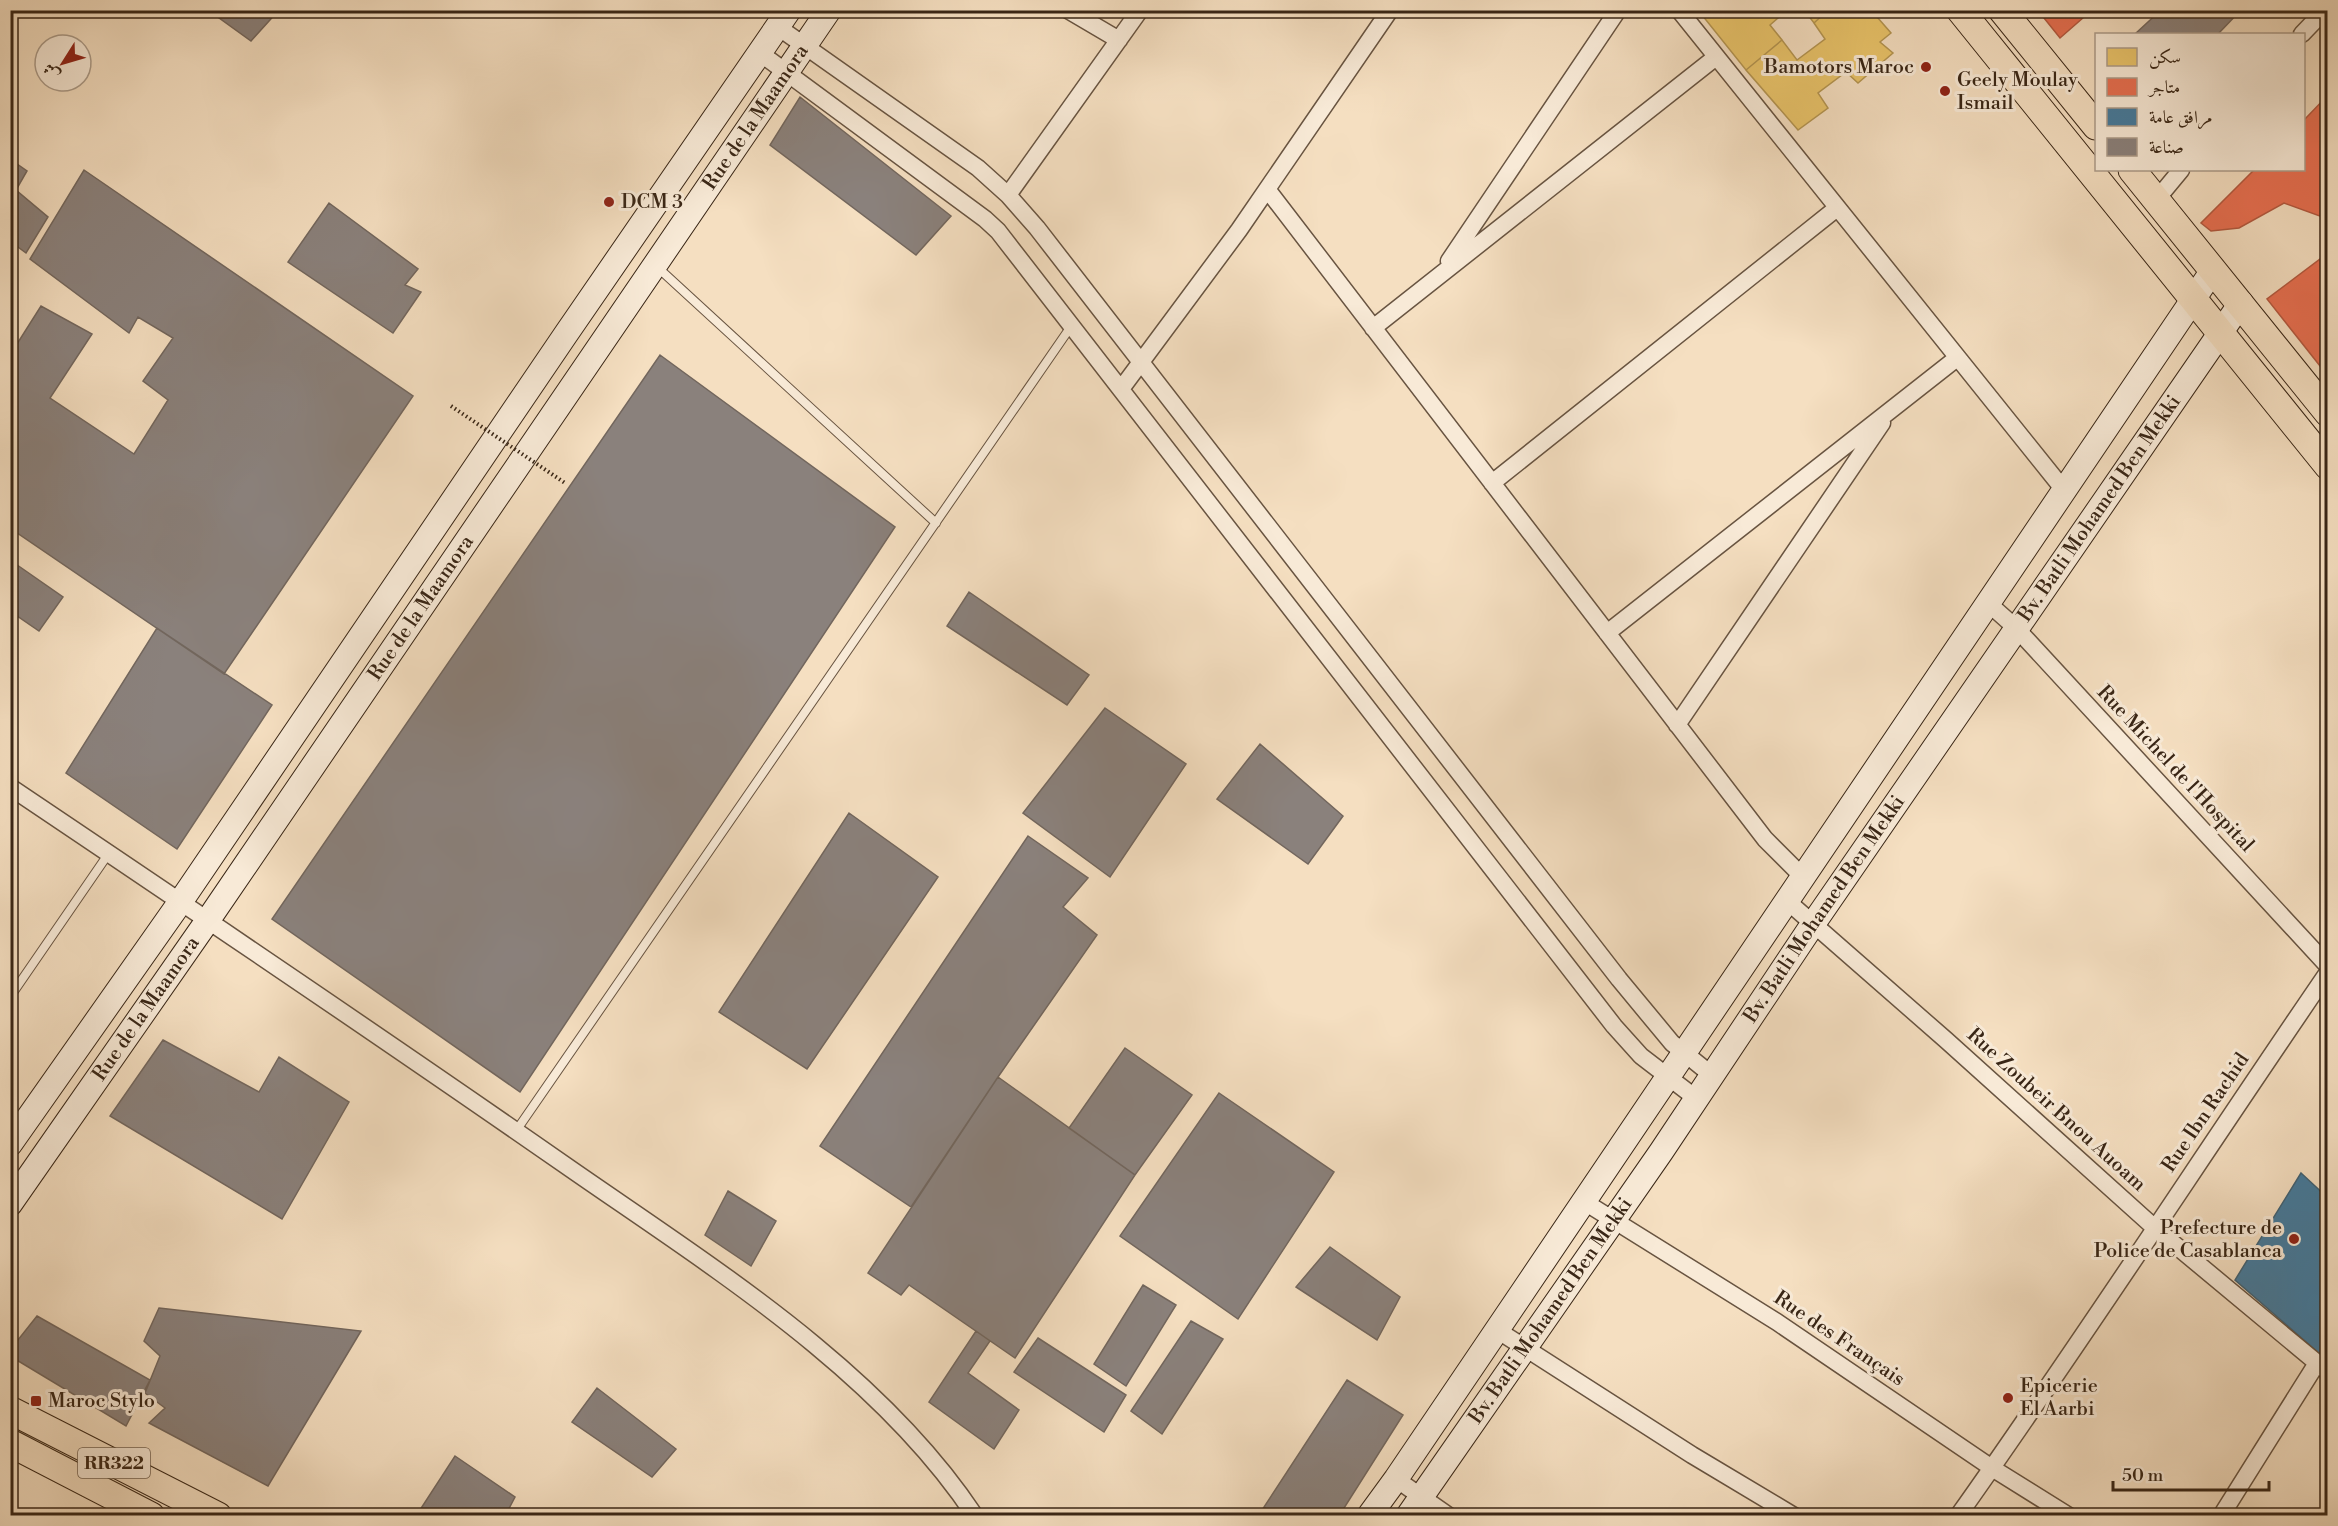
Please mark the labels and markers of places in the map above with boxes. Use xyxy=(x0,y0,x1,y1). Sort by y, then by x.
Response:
place label: Bamotors Maroc xyxy=(1763,55,1914,80)
marker: Bamotors Maroc xyxy=(1919,60,1933,74)
place label: Geely Moulay Ismail xyxy=(1957,68,2078,116)
marker: Geely Moulay Ismail xyxy=(1938,84,1952,98)
place label: DCM 3 xyxy=(621,190,683,215)
marker: DCM 3 xyxy=(602,195,616,209)
place label: Prefecture de Police de Casablanca xyxy=(2094,1216,2283,1264)
marker: Prefecture de Police de Casablanca xyxy=(2287,1232,2301,1246)
place label: Epicerie El Aarbi xyxy=(2020,1374,2098,1422)
place label: Maroc Stylo xyxy=(48,1389,155,1414)
marker: Epicerie El Aarbi xyxy=(2001,1391,2015,1405)
marker: Maroc Stylo xyxy=(29,1394,43,1408)

